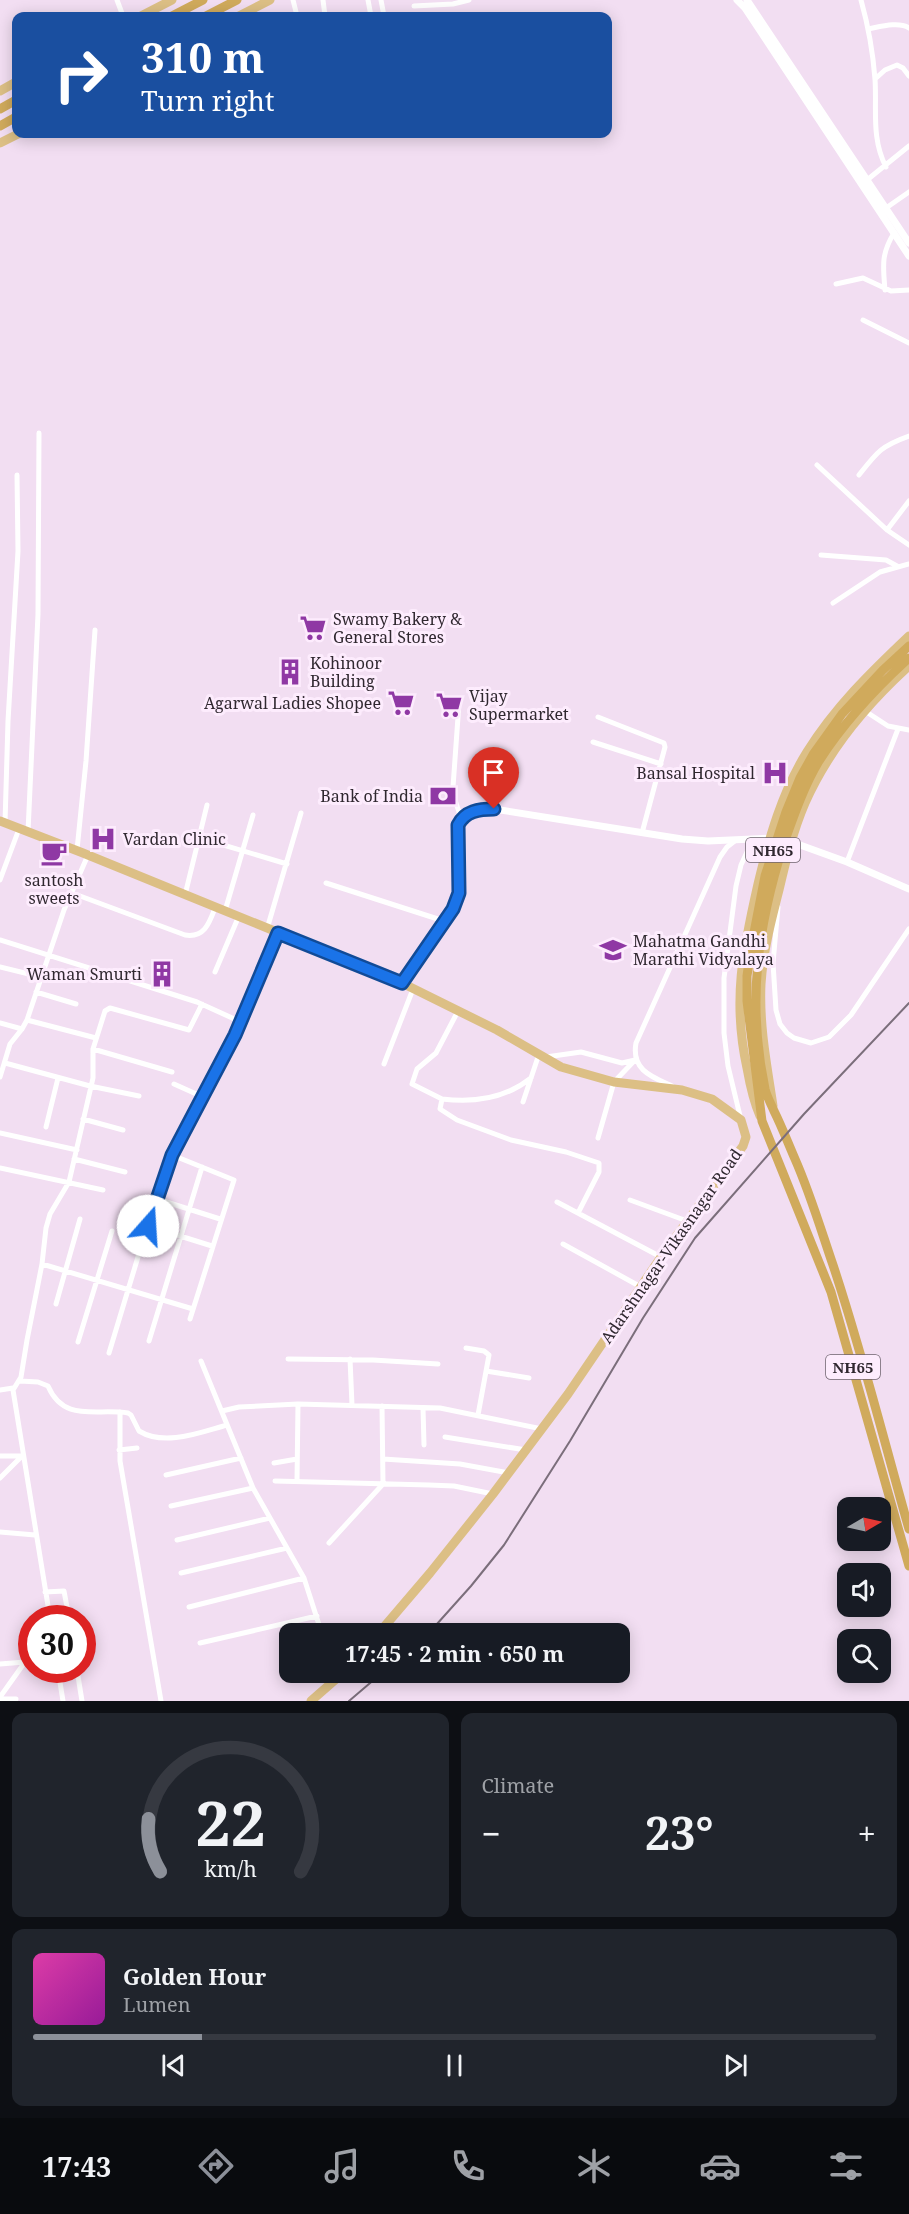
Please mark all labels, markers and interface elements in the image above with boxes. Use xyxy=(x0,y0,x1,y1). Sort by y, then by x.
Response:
text: 310 m xyxy=(141,28,265,85)
icon: right xyxy=(42,36,120,114)
text: Turn right xyxy=(141,82,274,119)
place label: Swamy Bakery & General Stores xyxy=(333,608,462,648)
supermarket icon: Swamy Bakery & General Stores xyxy=(298,613,328,643)
place label: Kohinoor Building xyxy=(310,652,382,692)
building icon: Kohinoor Building xyxy=(275,657,305,687)
place label: Vijay Supermarket xyxy=(469,685,569,725)
supermarket icon: Agarwal Ladies Shopee xyxy=(386,688,416,718)
supermarket icon: Vijay Supermarket xyxy=(434,690,464,720)
place label: Agarwal Ladies Shopee xyxy=(204,692,381,714)
pin xyxy=(468,747,519,809)
icon: arrive xyxy=(477,756,510,789)
hospital icon: Bansal Hospital xyxy=(760,758,790,788)
place label: Bansal Hospital xyxy=(636,762,755,784)
bank icon: Bank of India xyxy=(428,781,458,811)
place label: Bank of India xyxy=(320,785,423,807)
hospital icon: Vardan Clinic xyxy=(88,824,118,854)
place label: Vardan Clinic xyxy=(123,828,226,850)
cafe icon: santosh sweets xyxy=(39,838,69,868)
road number: NH65 xyxy=(746,838,800,862)
place label: santosh sweets xyxy=(25,869,83,909)
place label: Mahatma Gandhi Marathi Vidyalaya xyxy=(633,930,774,970)
school or university icon: Mahatma Gandhi Marathi Vidyalaya xyxy=(598,935,628,965)
building icon: Waman Smurti xyxy=(147,959,177,989)
place label: Waman Smurti xyxy=(26,963,142,985)
street label: Adarshnagar-Vikasnagar Road xyxy=(595,1144,747,1348)
position arrow xyxy=(116,1194,180,1258)
road number: NH65 xyxy=(826,1355,880,1379)
north arrow xyxy=(837,1497,891,1551)
map controls xyxy=(837,1497,891,1683)
button: sound xyxy=(837,1563,891,1617)
speed limit sign: 30 xyxy=(18,1605,96,1683)
button: search xyxy=(837,1629,891,1683)
text: 17:45 · 2 min · 650 m xyxy=(345,1638,564,1668)
text: Climate xyxy=(482,1772,554,1799)
text: 22 xyxy=(195,1779,266,1864)
text: 23° xyxy=(645,1802,714,1863)
text: − xyxy=(482,1811,501,1856)
text: + xyxy=(858,1811,876,1856)
text: km/h xyxy=(204,1854,257,1883)
text: Golden Hour xyxy=(123,1961,266,1991)
text: Lumen xyxy=(123,1991,191,2018)
icon: previous xyxy=(157,2049,190,2082)
icon: pause xyxy=(438,2049,471,2082)
icon: next xyxy=(719,2049,752,2082)
icon: directions xyxy=(195,2145,237,2187)
icon: music xyxy=(321,2145,363,2187)
icon: phone xyxy=(447,2145,489,2187)
icon: climate xyxy=(573,2145,615,2187)
icon: car xyxy=(699,2145,741,2187)
icon: filters xyxy=(825,2145,867,2187)
text: 17:43 xyxy=(42,2148,111,2185)

